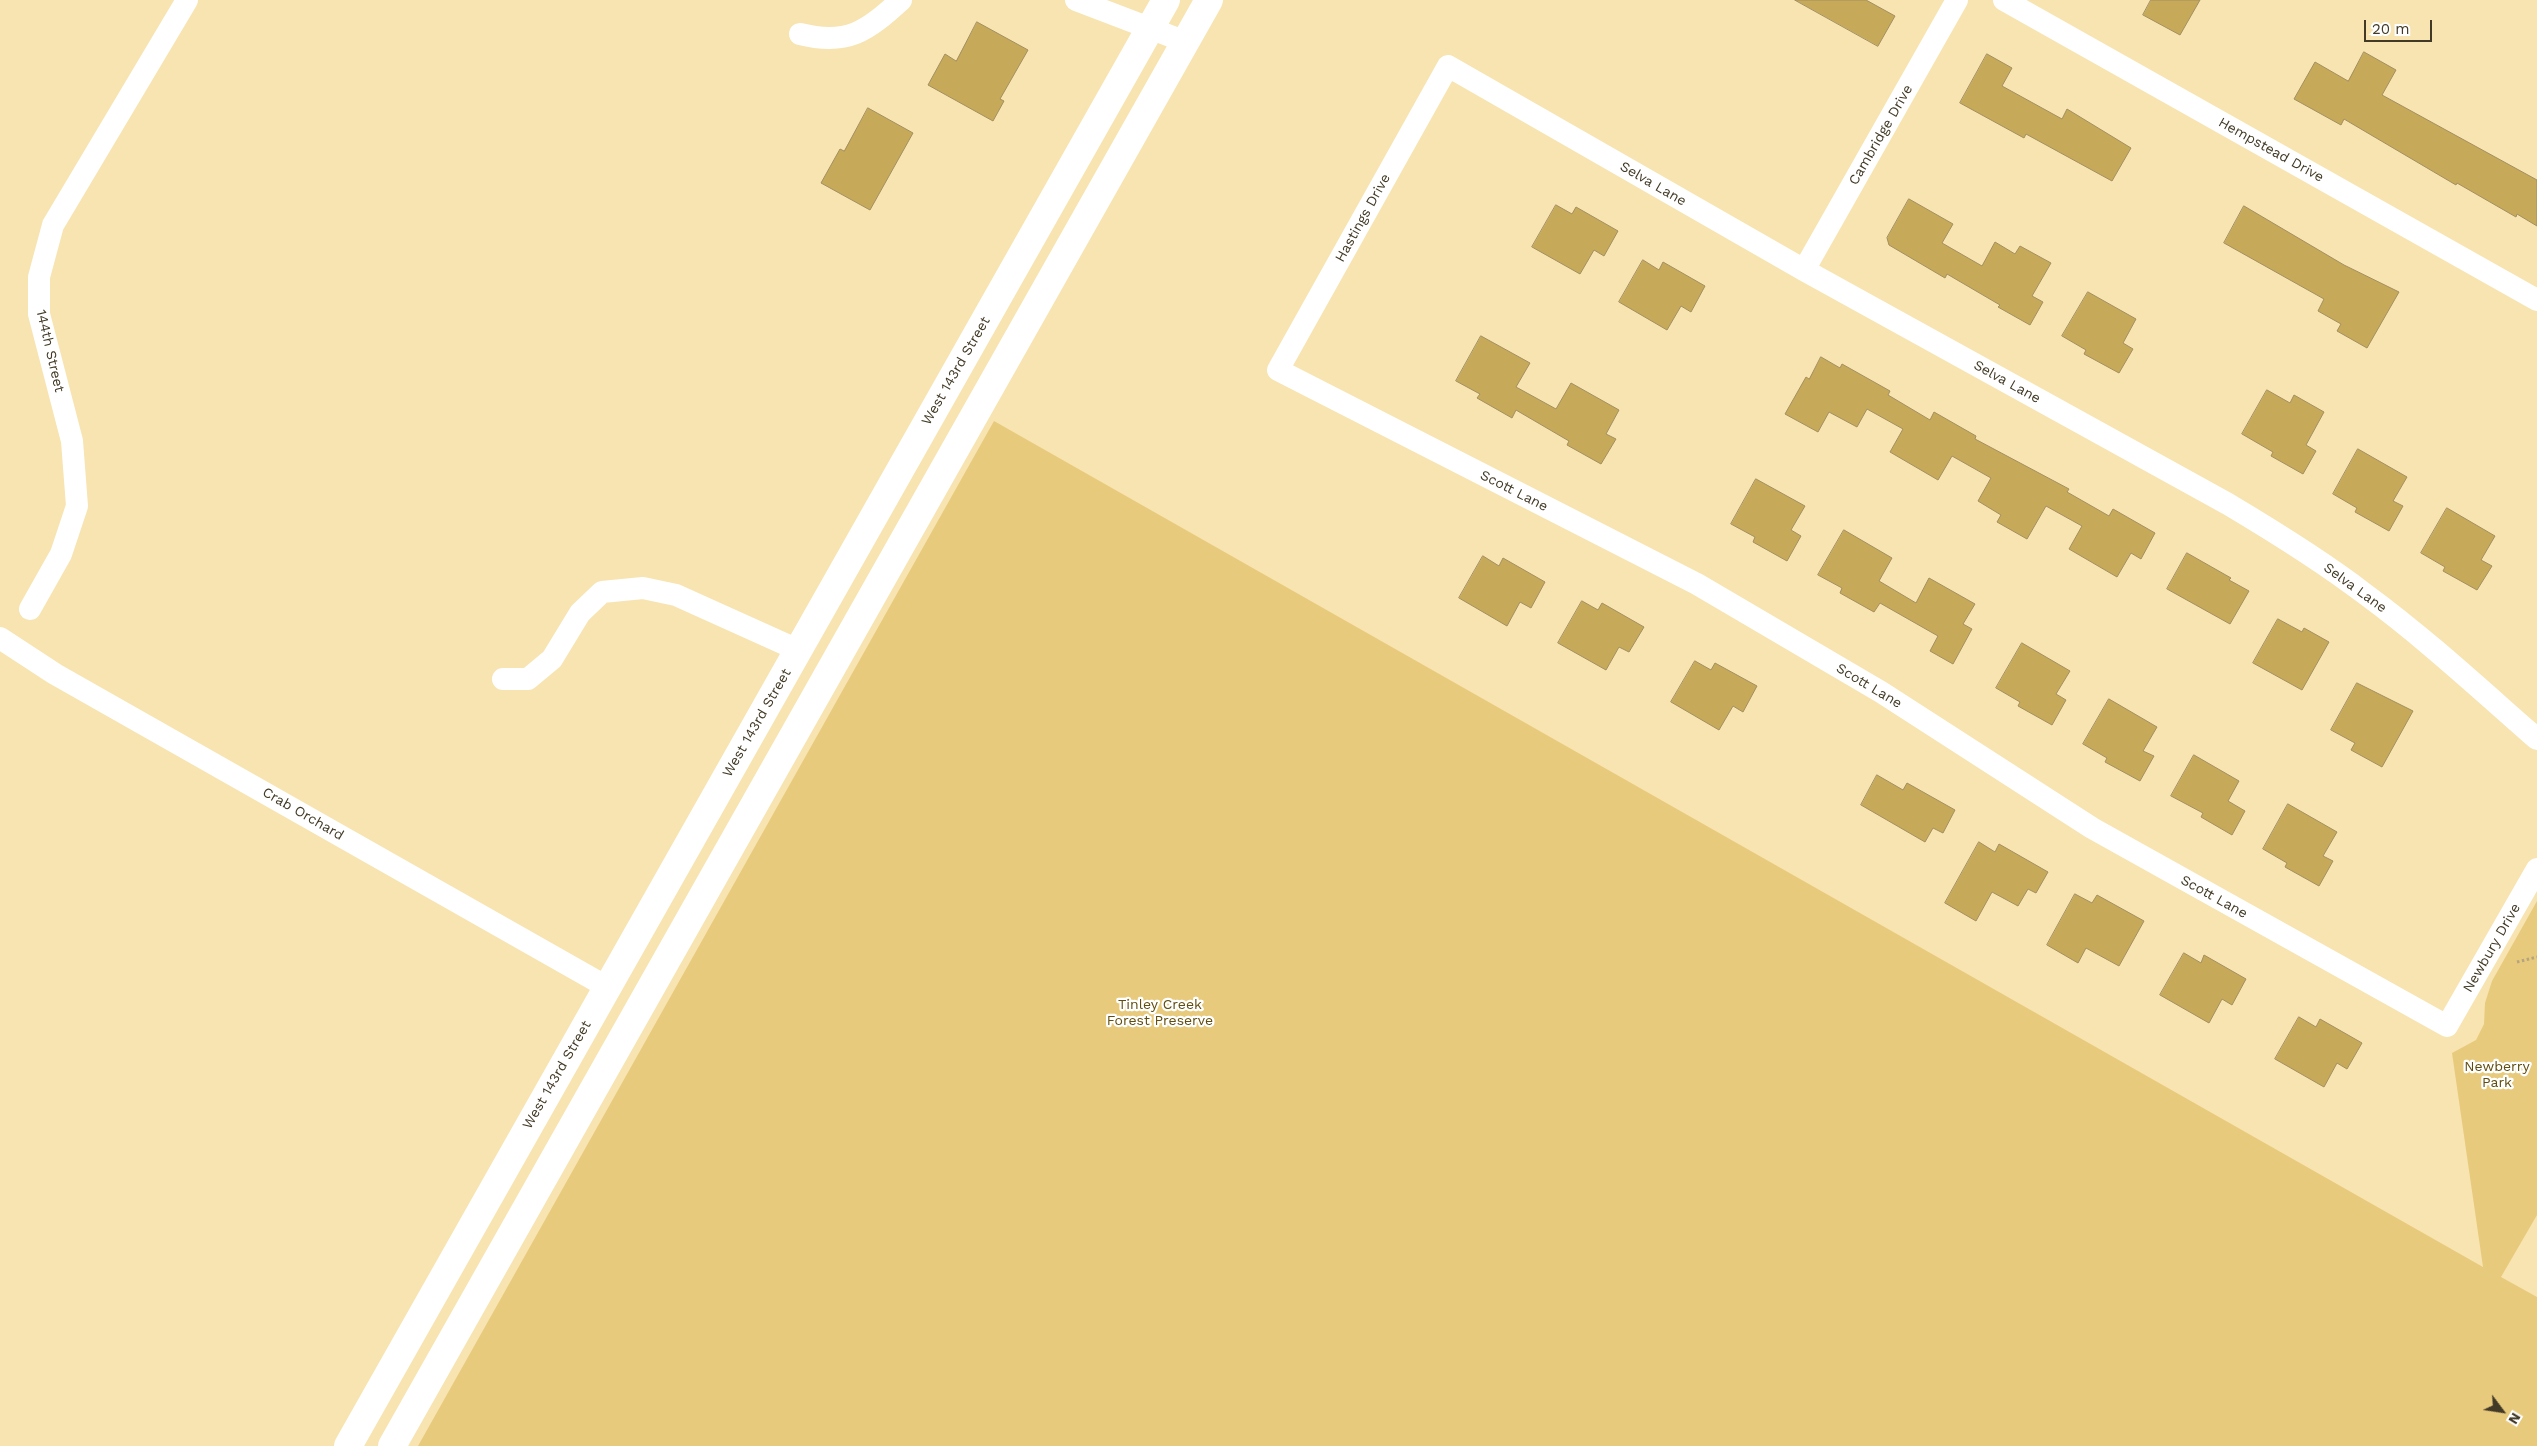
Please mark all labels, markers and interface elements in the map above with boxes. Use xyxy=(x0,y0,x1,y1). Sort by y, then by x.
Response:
scale bar xyxy=(2367,10,2434,42)
text: 20 m xyxy=(2372,20,2410,38)
street label: Cambridge Drive xyxy=(1845,82,1917,188)
street label: Hempstead Drive xyxy=(2215,114,2327,186)
street label: Selva Lane xyxy=(1617,158,1689,210)
street label: Hastings Drive xyxy=(1332,171,1394,265)
street label: 144th Street xyxy=(32,308,68,394)
street label: West 143rd Street xyxy=(918,314,994,428)
street label: Selva Lane xyxy=(1971,357,2043,407)
street label: Scott Lane xyxy=(1477,467,1551,515)
street label: Selva Lane xyxy=(2320,559,2390,617)
street label: Scott Lane xyxy=(1833,660,1905,712)
street label: West 143rd Street xyxy=(719,666,795,780)
street label: Crab Orchard xyxy=(259,784,347,844)
street label: Scott Lane xyxy=(2178,872,2250,922)
street label: Newbury Drive xyxy=(2460,901,2524,995)
park label: Tinley Creek Forest Preserve xyxy=(1107,997,1213,1030)
street label: West 143rd Street xyxy=(519,1018,595,1132)
park label: Newberry Park xyxy=(2464,1059,2530,1092)
north arrow xyxy=(2477,1386,2527,1436)
text: N xyxy=(2505,1410,2524,1427)

